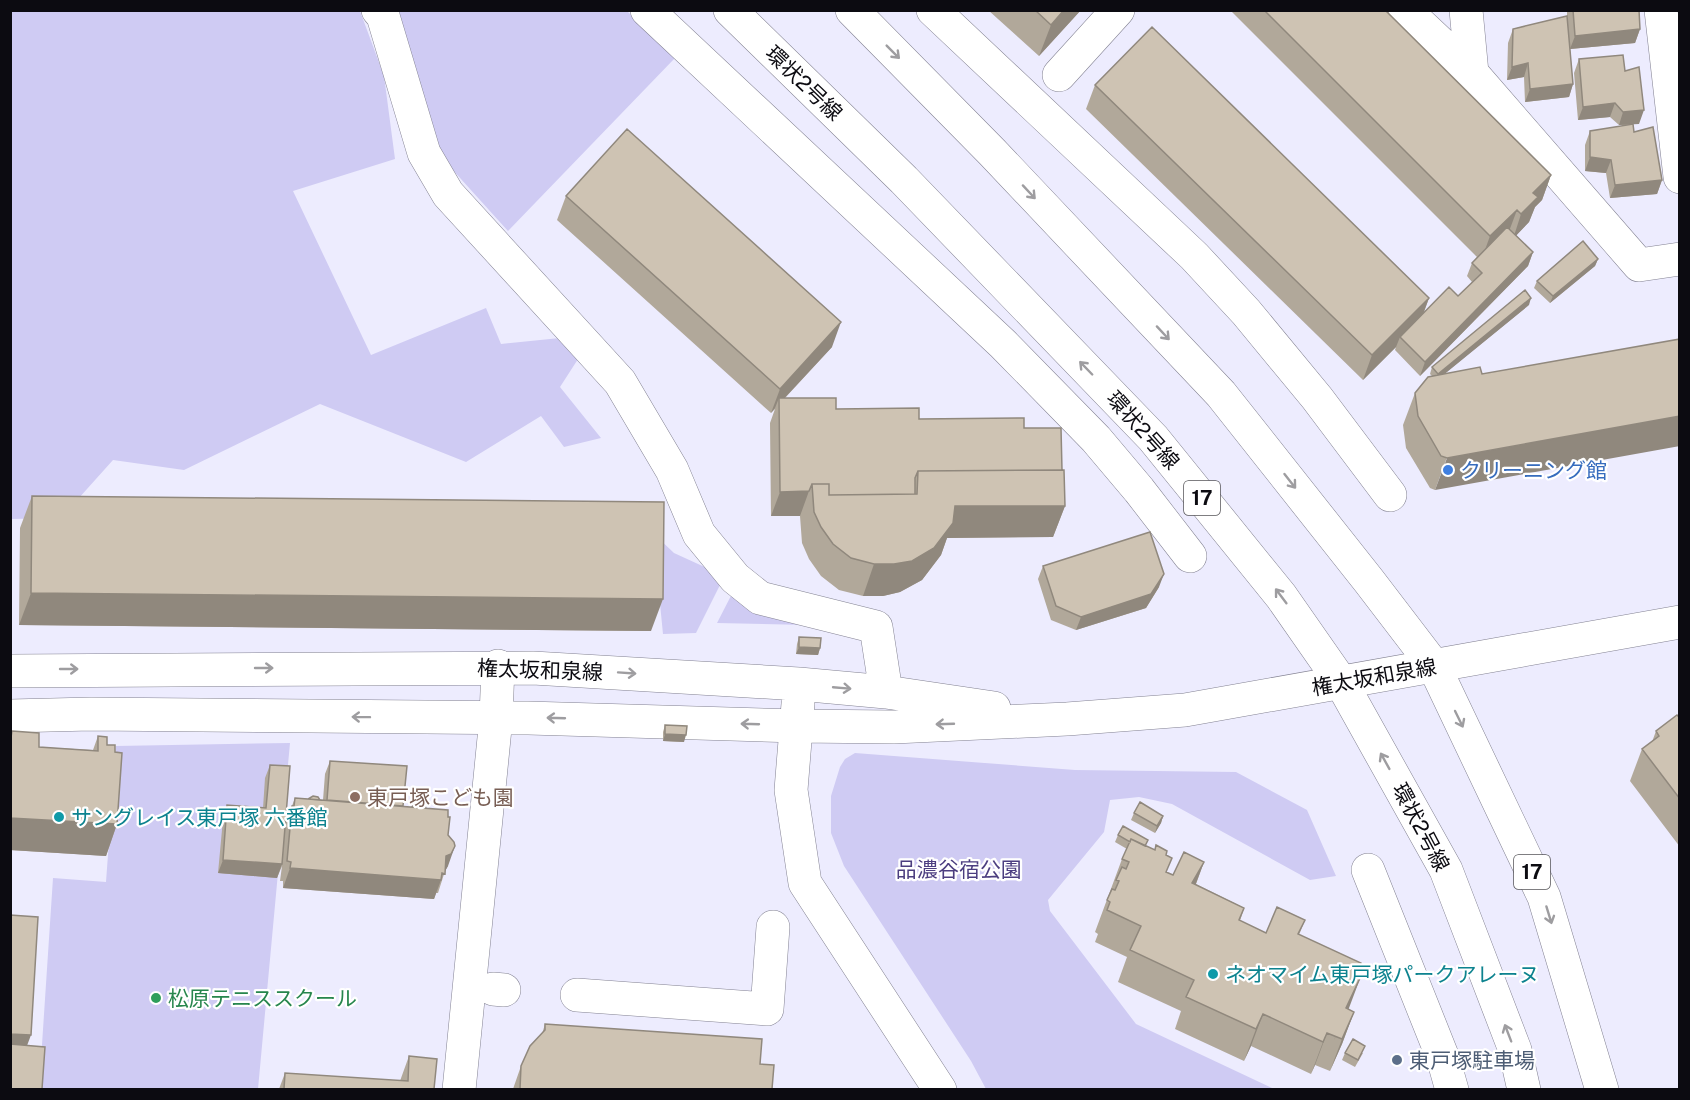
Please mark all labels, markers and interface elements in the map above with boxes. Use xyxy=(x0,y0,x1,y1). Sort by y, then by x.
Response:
street label: 環状2号線 xyxy=(761,40,847,126)
one-way arrow xyxy=(886,45,901,60)
one-way arrow xyxy=(1022,184,1036,199)
one-way arrow xyxy=(1156,326,1171,341)
one-way arrow xyxy=(1079,361,1093,376)
street label: 環状2号線 xyxy=(1101,386,1185,474)
place label: クリーニング館 xyxy=(1460,458,1607,483)
marker: クリーニング館 xyxy=(1441,463,1455,477)
one-way arrow xyxy=(1284,473,1297,489)
road number: 17 xyxy=(1184,481,1220,515)
one-way arrow xyxy=(1275,589,1287,605)
street label: 権太坂和泉線 xyxy=(1310,654,1438,700)
street label: 権太坂和泉線 xyxy=(477,655,603,685)
one-way arrow xyxy=(253,662,273,674)
one-way arrow xyxy=(58,663,78,675)
one-way arrow xyxy=(616,668,636,679)
one-way arrow xyxy=(832,683,852,694)
one-way arrow xyxy=(1453,710,1465,728)
one-way arrow xyxy=(351,711,371,722)
one-way arrow xyxy=(546,713,566,724)
one-way arrow xyxy=(741,719,761,730)
one-way arrow xyxy=(936,719,956,730)
one-way arrow xyxy=(1379,753,1391,770)
street label: 環状2号線 xyxy=(1387,779,1455,875)
place label: 東戸塚こども園 xyxy=(367,785,514,810)
marker: 東戸塚こども園 xyxy=(348,790,362,804)
place label: サングレイス東戸塚 六番館 xyxy=(71,805,327,830)
marker: サングレイス東戸塚 六番館 xyxy=(52,810,66,824)
road number: 17 xyxy=(1514,855,1550,889)
park label: 品濃谷宿公園 xyxy=(896,857,1022,882)
one-way arrow xyxy=(1544,905,1555,924)
place label: ネオマイム東戸塚パークアレーヌ xyxy=(1225,962,1540,987)
marker: ネオマイム東戸塚パークアレーヌ xyxy=(1206,967,1220,981)
place label: 松原テニススクール xyxy=(168,986,357,1011)
marker: 松原テニススクール xyxy=(149,991,163,1005)
one-way arrow xyxy=(1502,1024,1513,1043)
place label: 東戸塚駐車場 xyxy=(1409,1048,1535,1073)
marker: 東戸塚駐車場 xyxy=(1390,1053,1404,1067)

